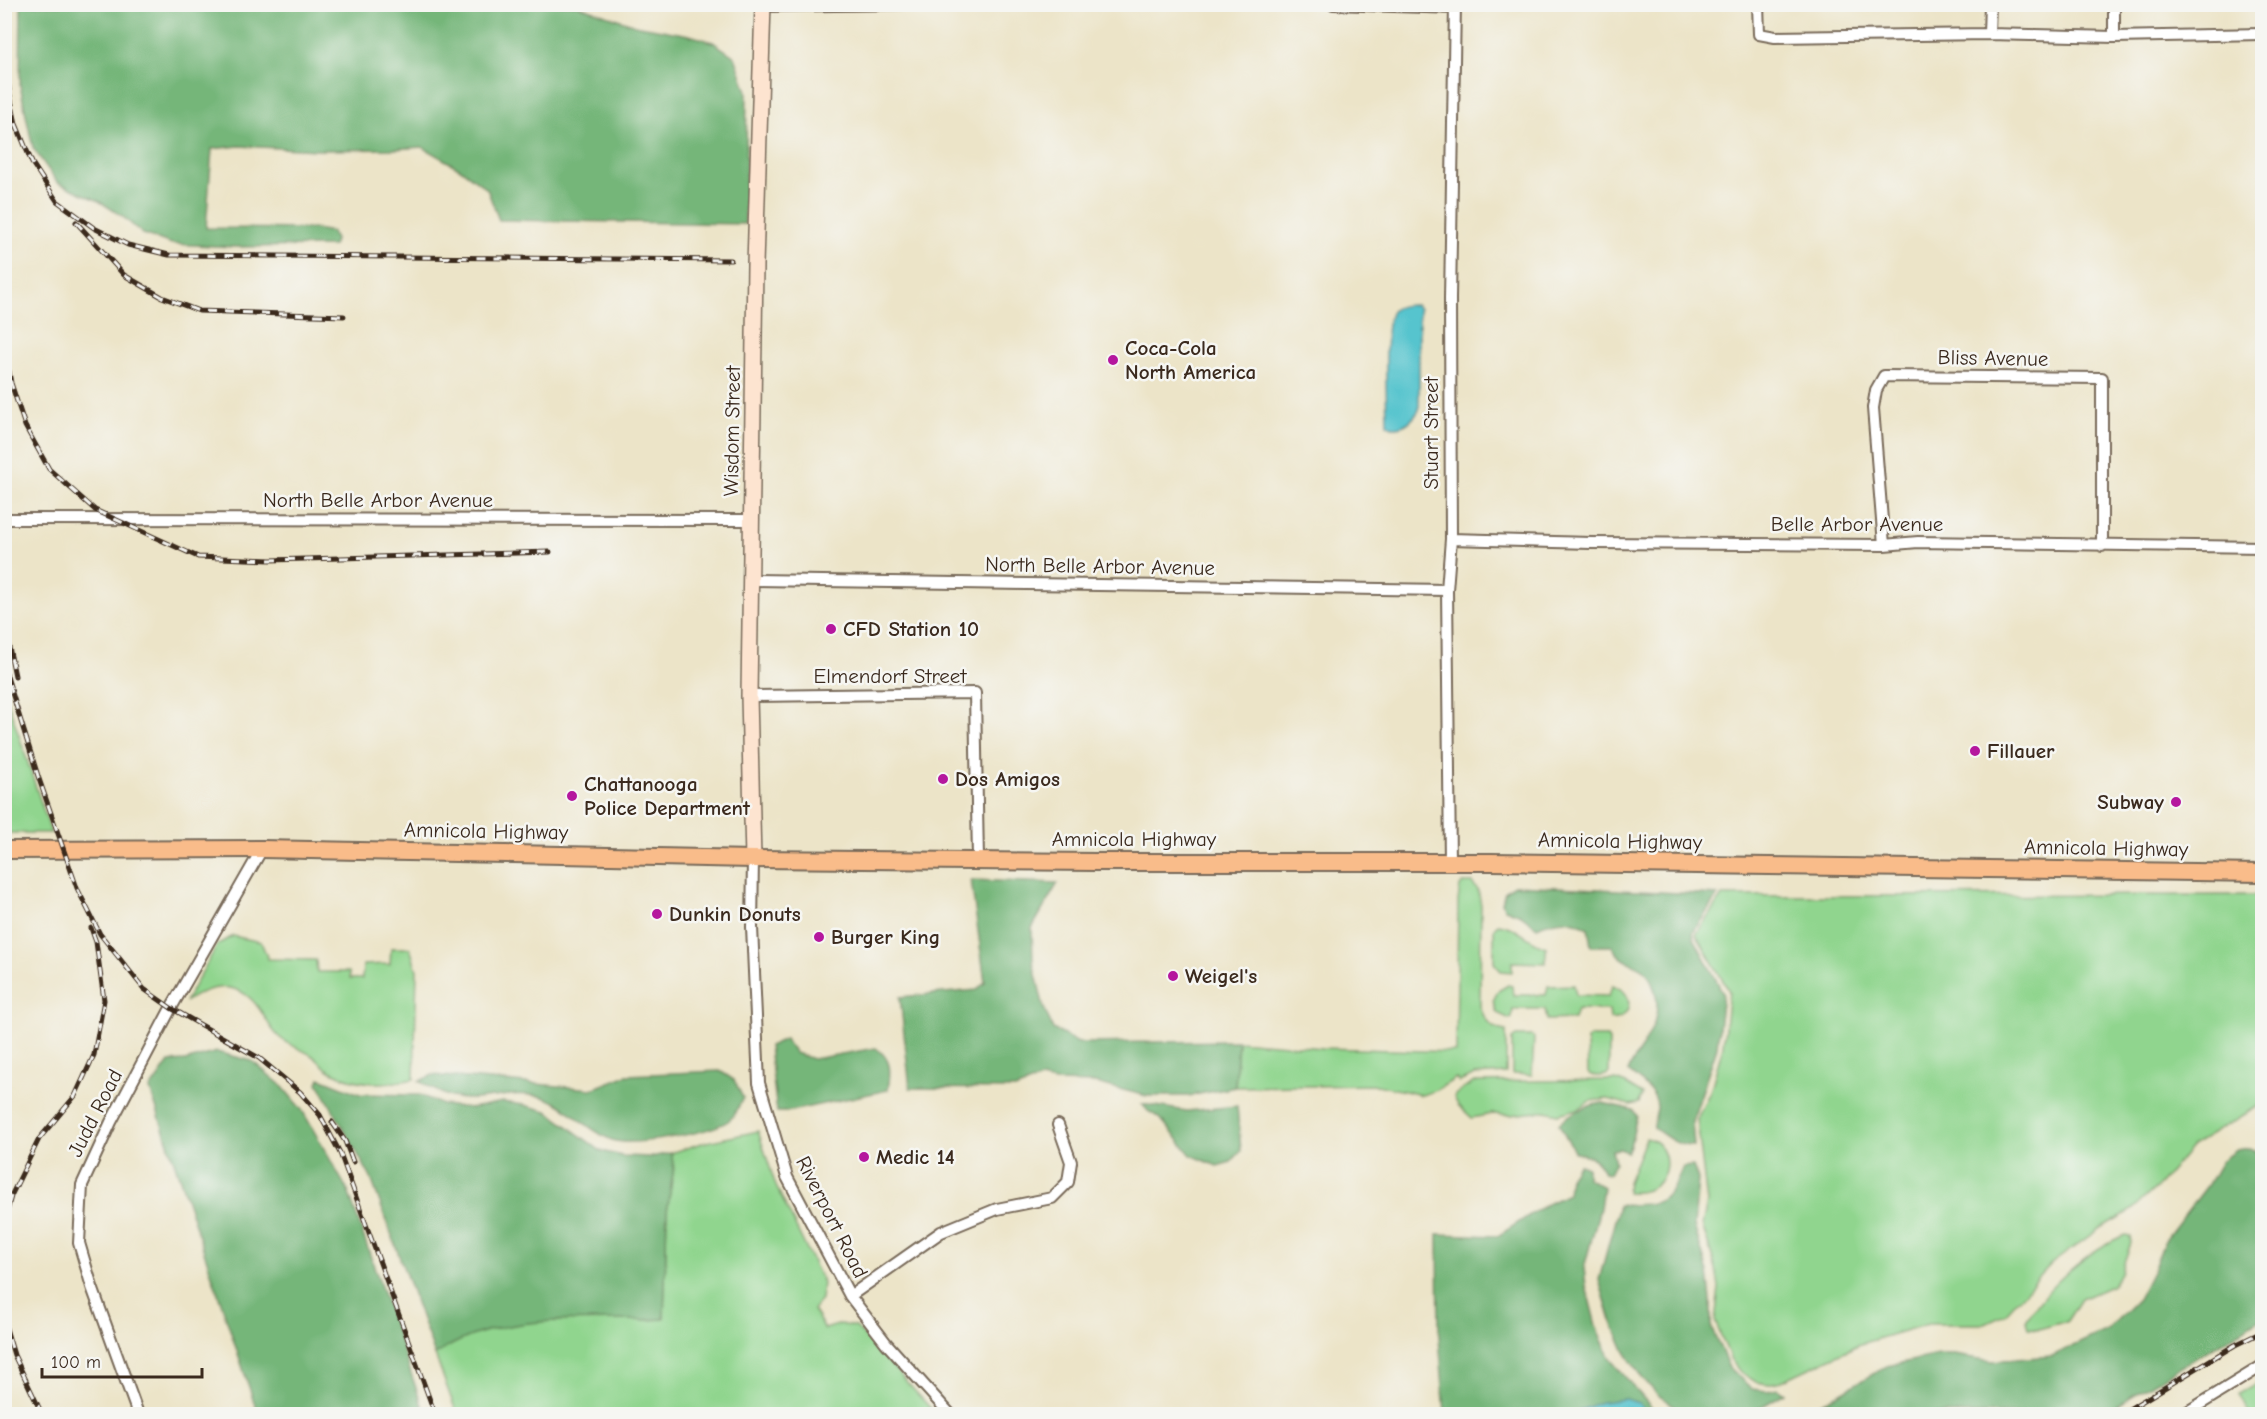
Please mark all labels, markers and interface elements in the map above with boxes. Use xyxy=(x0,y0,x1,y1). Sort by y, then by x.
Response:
place label: Coca-Cola North America xyxy=(1125,336,1256,384)
street label: Bliss Avenue xyxy=(1937,345,2049,371)
marker: Coca-Cola North America xyxy=(1106,353,1120,367)
street label: Wisdom Street xyxy=(719,364,745,497)
street label: Stuart Street xyxy=(1419,375,1443,490)
street label: North Belle Arbor Avenue xyxy=(263,488,493,512)
street label: Belle Arbor Avenue xyxy=(1771,512,1943,536)
street label: North Belle Arbor Avenue xyxy=(985,552,1215,580)
place label: CFD Station 10 xyxy=(843,617,979,641)
marker: CFD Station 10 xyxy=(824,622,838,636)
street label: Elmendorf Street xyxy=(814,664,967,688)
place label: Fillauer xyxy=(1987,739,2055,763)
marker: Fillauer xyxy=(1968,744,1982,758)
place label: Dos Amigos xyxy=(955,767,1060,791)
place label: Chattanooga Police Department xyxy=(584,772,751,820)
marker: Dos Amigos xyxy=(936,772,950,786)
marker: Chattanooga Police Department xyxy=(565,789,579,803)
place label: Subway xyxy=(2097,790,2164,814)
marker: Subway xyxy=(2169,795,2183,809)
street label: Amnicola Highway xyxy=(404,818,569,844)
street label: Amnicola Highway xyxy=(1052,827,1217,851)
street label: Amnicola Highway xyxy=(1538,828,1703,854)
street label: Amnicola Highway xyxy=(2024,835,2189,861)
place label: Dunkin Donuts xyxy=(669,902,801,926)
marker: Dunkin Donuts xyxy=(650,907,664,921)
place label: Burger King xyxy=(831,925,940,949)
marker: Burger King xyxy=(812,930,826,944)
place label: Weigel's xyxy=(1185,964,1257,988)
marker: Weigel's xyxy=(1166,969,1180,983)
street label: Judd Road xyxy=(63,1065,127,1161)
place label: Medic 14 xyxy=(876,1145,955,1169)
marker: Medic 14 xyxy=(857,1150,871,1164)
street label: Riverport Road xyxy=(791,1152,873,1282)
scale bar xyxy=(42,1341,202,1379)
text: 100 m xyxy=(51,1352,101,1373)

